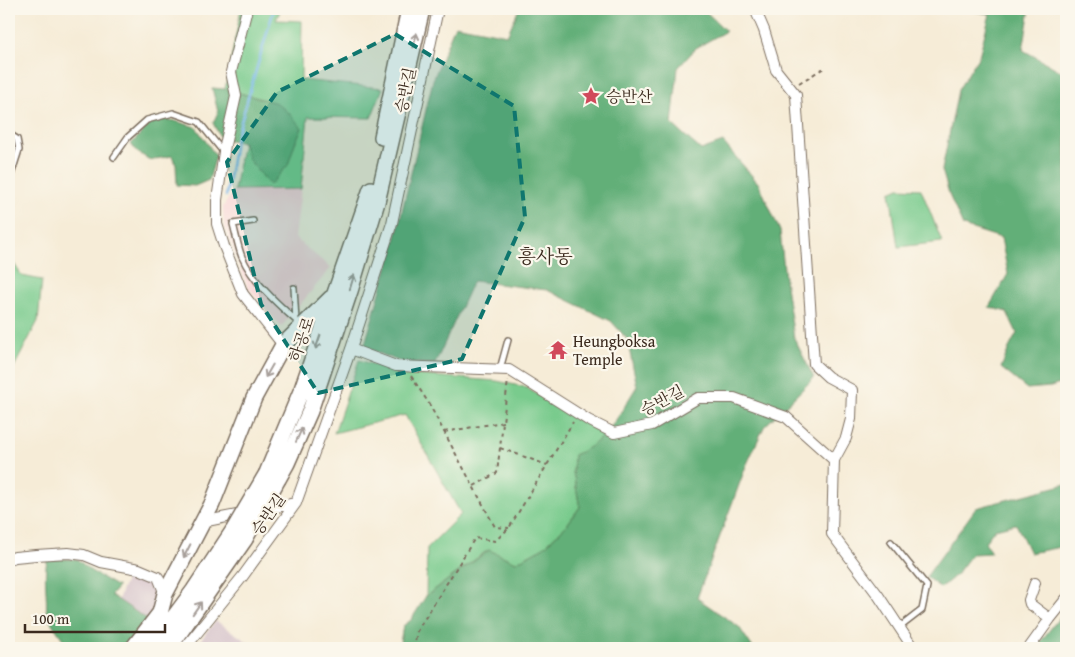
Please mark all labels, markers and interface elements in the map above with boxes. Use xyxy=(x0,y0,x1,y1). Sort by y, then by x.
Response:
one-way arrow xyxy=(411,33,420,49)
street label: 승반길 xyxy=(388,65,422,115)
place label: 승반산 xyxy=(606,84,653,108)
place icon: 승반산 xyxy=(580,85,602,107)
district label: 흥사동 xyxy=(517,242,573,270)
one-way arrow xyxy=(348,274,358,290)
street label: 하공로 xyxy=(282,313,320,365)
place label: Heungboksa Temple xyxy=(573,329,656,371)
one-way arrow xyxy=(313,334,322,349)
temple icon: Heungboksa Temple xyxy=(547,339,569,361)
one-way arrow xyxy=(263,364,273,378)
street label: 승반길 xyxy=(636,379,688,421)
one-way arrow xyxy=(295,428,305,443)
street label: 승반길 xyxy=(245,488,291,540)
one-way arrow xyxy=(182,543,192,558)
one-way arrow xyxy=(192,601,202,615)
scale bar xyxy=(25,602,165,634)
text: 100 m xyxy=(32,608,70,629)

